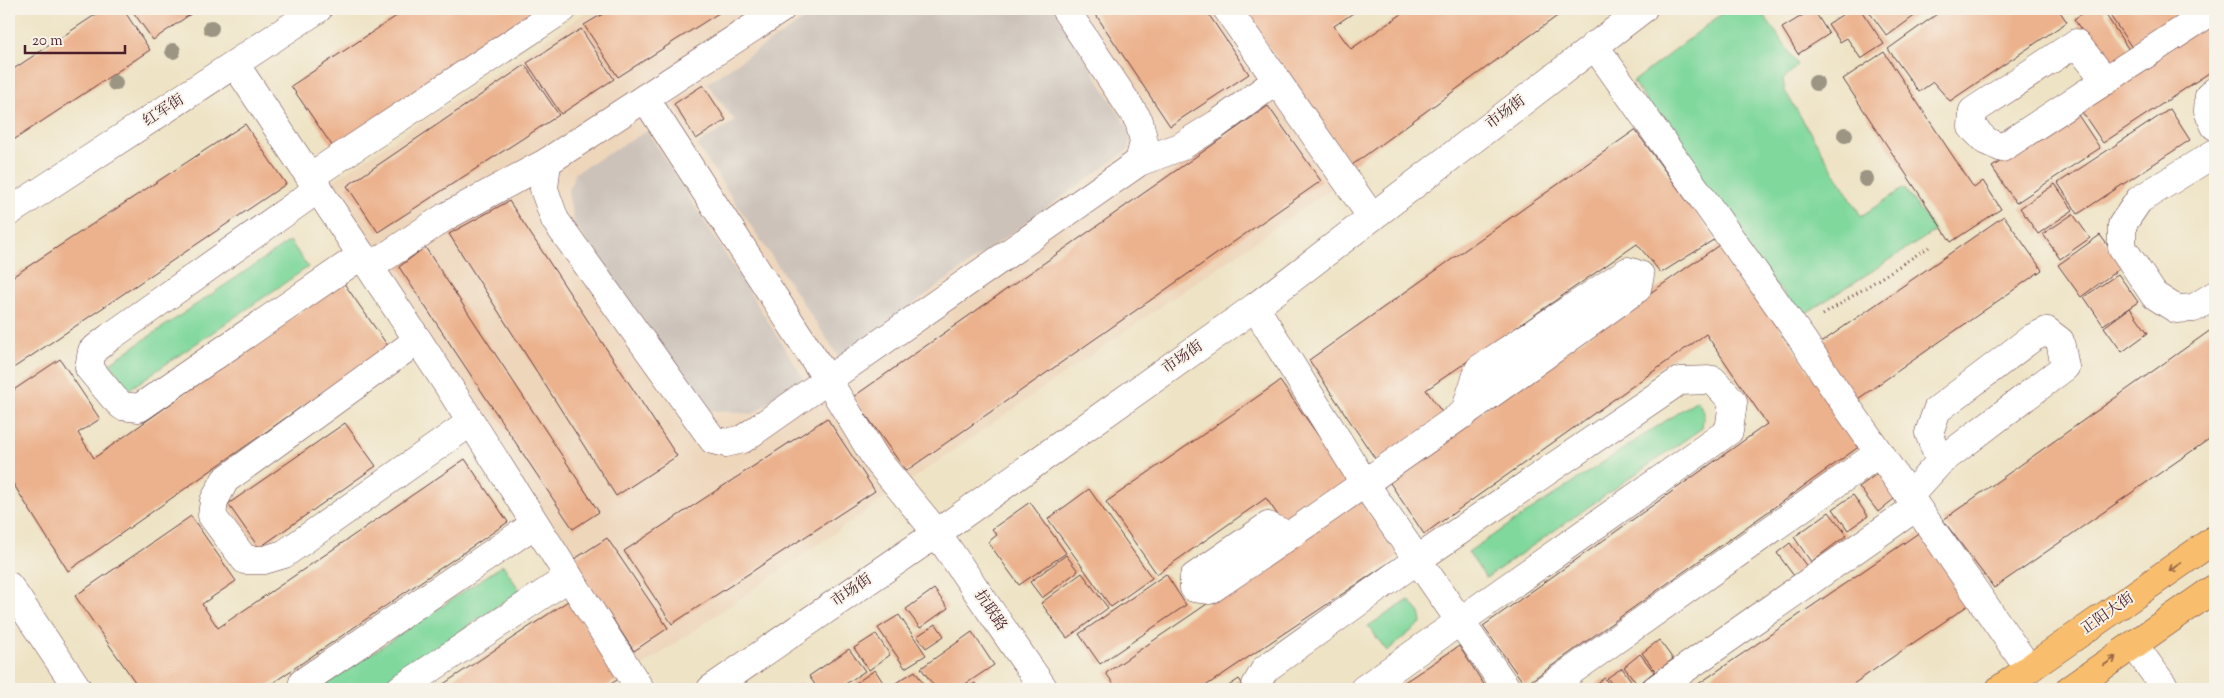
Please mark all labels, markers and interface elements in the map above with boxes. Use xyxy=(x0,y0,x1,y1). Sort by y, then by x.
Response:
scale bar xyxy=(25,22,125,54)
text: 20 m xyxy=(32,31,63,52)
street label: 红军街 xyxy=(139,90,189,132)
street label: 市场街 xyxy=(1482,91,1530,135)
street label: 市场街 xyxy=(1159,336,1207,380)
one-way arrow xyxy=(2168,562,2182,572)
street label: 市场街 xyxy=(828,569,876,613)
street label: 抗联路 xyxy=(969,586,1011,636)
street label: 正阳大街 xyxy=(2077,588,2139,640)
one-way arrow xyxy=(2102,656,2116,666)

